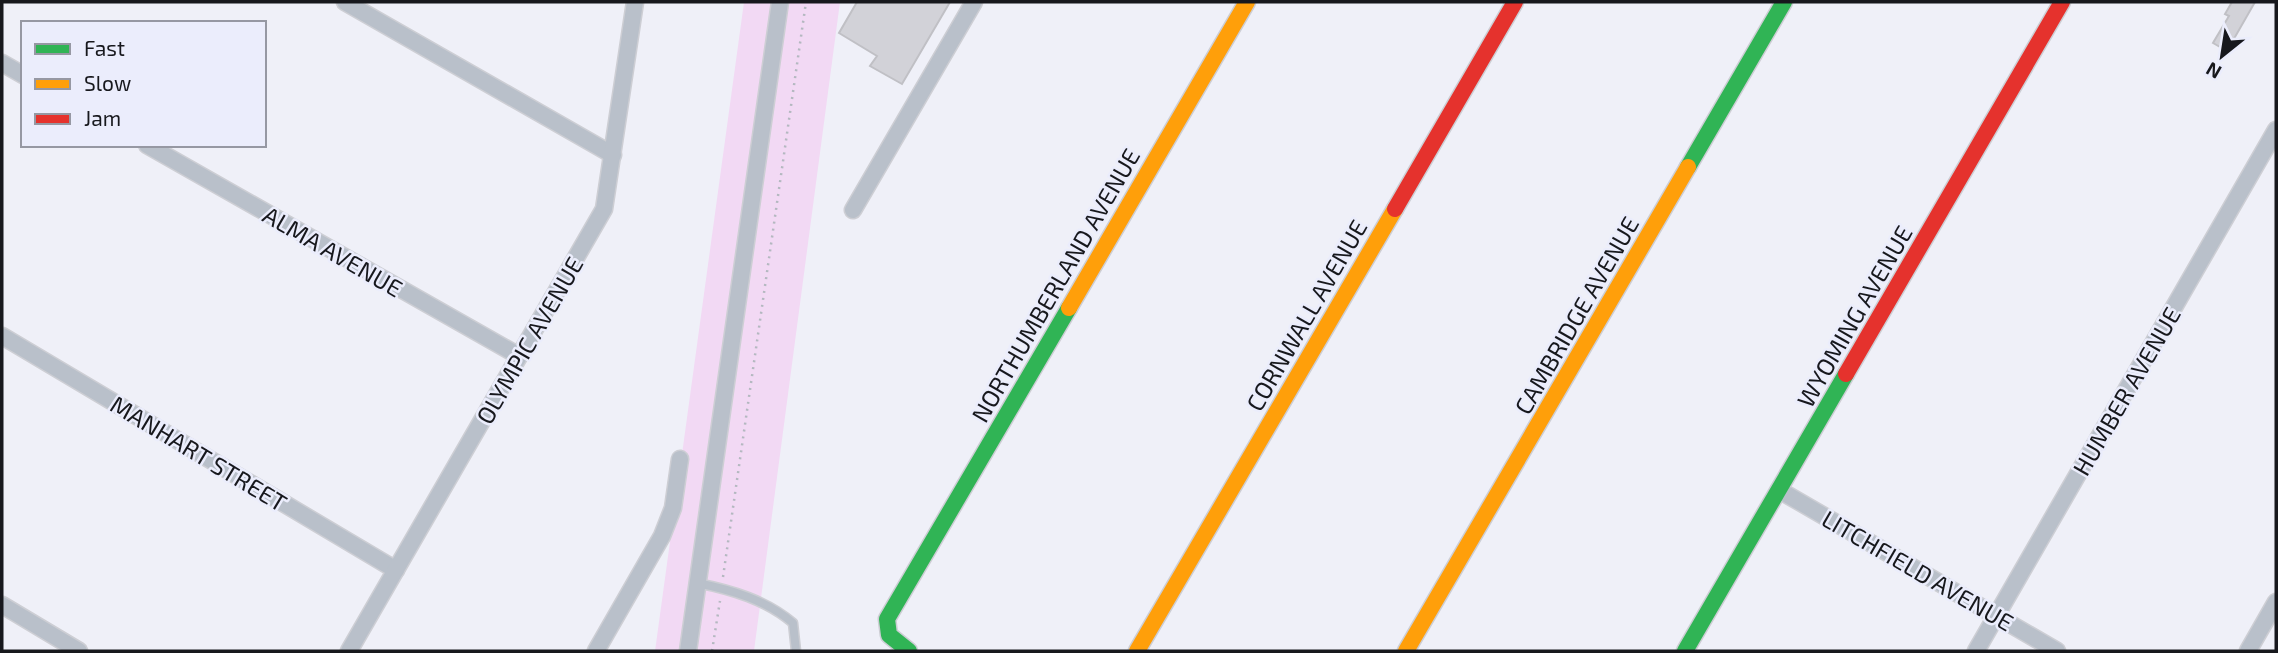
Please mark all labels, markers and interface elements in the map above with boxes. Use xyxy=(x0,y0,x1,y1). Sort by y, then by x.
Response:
legend xyxy=(21,21,266,147)
north arrow xyxy=(2187,21,2257,91)
text: Fast xyxy=(84,35,125,60)
text: N xyxy=(2202,58,2225,85)
text: Slow xyxy=(84,70,131,95)
text: Jam xyxy=(84,105,121,130)
street label: NORTHUMBERLAND AVENUE xyxy=(965,143,1145,427)
street label: ALMA AVENUE xyxy=(258,199,408,303)
street label: CAMBRIDGE AVENUE xyxy=(1508,211,1644,419)
street label: CORNWALL AVENUE xyxy=(1240,214,1372,416)
street label: WYOMING AVENUE xyxy=(1790,220,1918,412)
street label: OLYMPIC AVENUE xyxy=(469,251,589,429)
street label: HUMBER AVENUE xyxy=(2066,302,2186,480)
street label: MANHART STREET xyxy=(106,389,292,517)
street label: LITCHFIELD AVENUE xyxy=(1817,503,2019,637)

